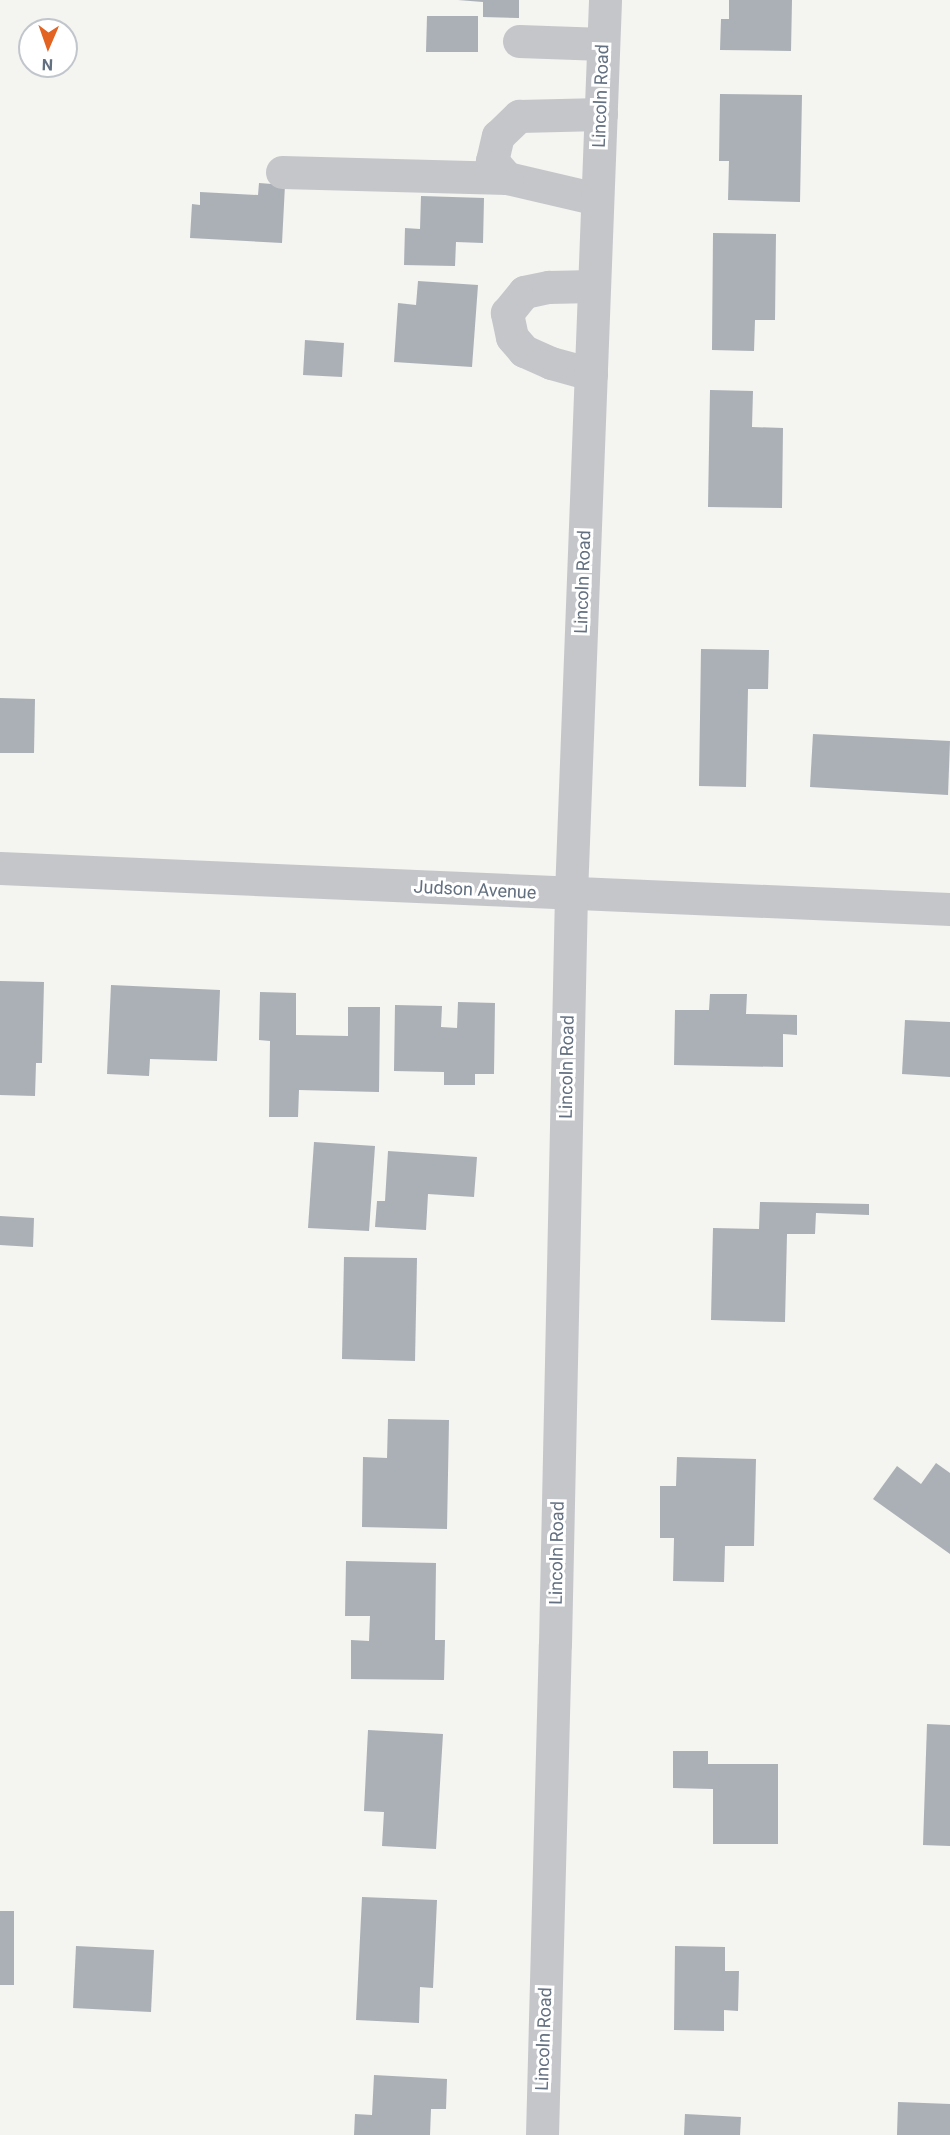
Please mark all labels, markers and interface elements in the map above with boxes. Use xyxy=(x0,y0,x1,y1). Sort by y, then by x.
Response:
north arrow xyxy=(18,18,78,78)
street label: Lincoln Road xyxy=(588,44,614,148)
text: N xyxy=(41,55,53,74)
street label: Lincoln Road xyxy=(570,530,596,634)
street label: Judson Avenue xyxy=(413,876,537,904)
street label: Lincoln Road xyxy=(555,1015,579,1119)
street label: Lincoln Road xyxy=(545,1501,569,1605)
street label: Lincoln Road xyxy=(531,1987,557,2091)

